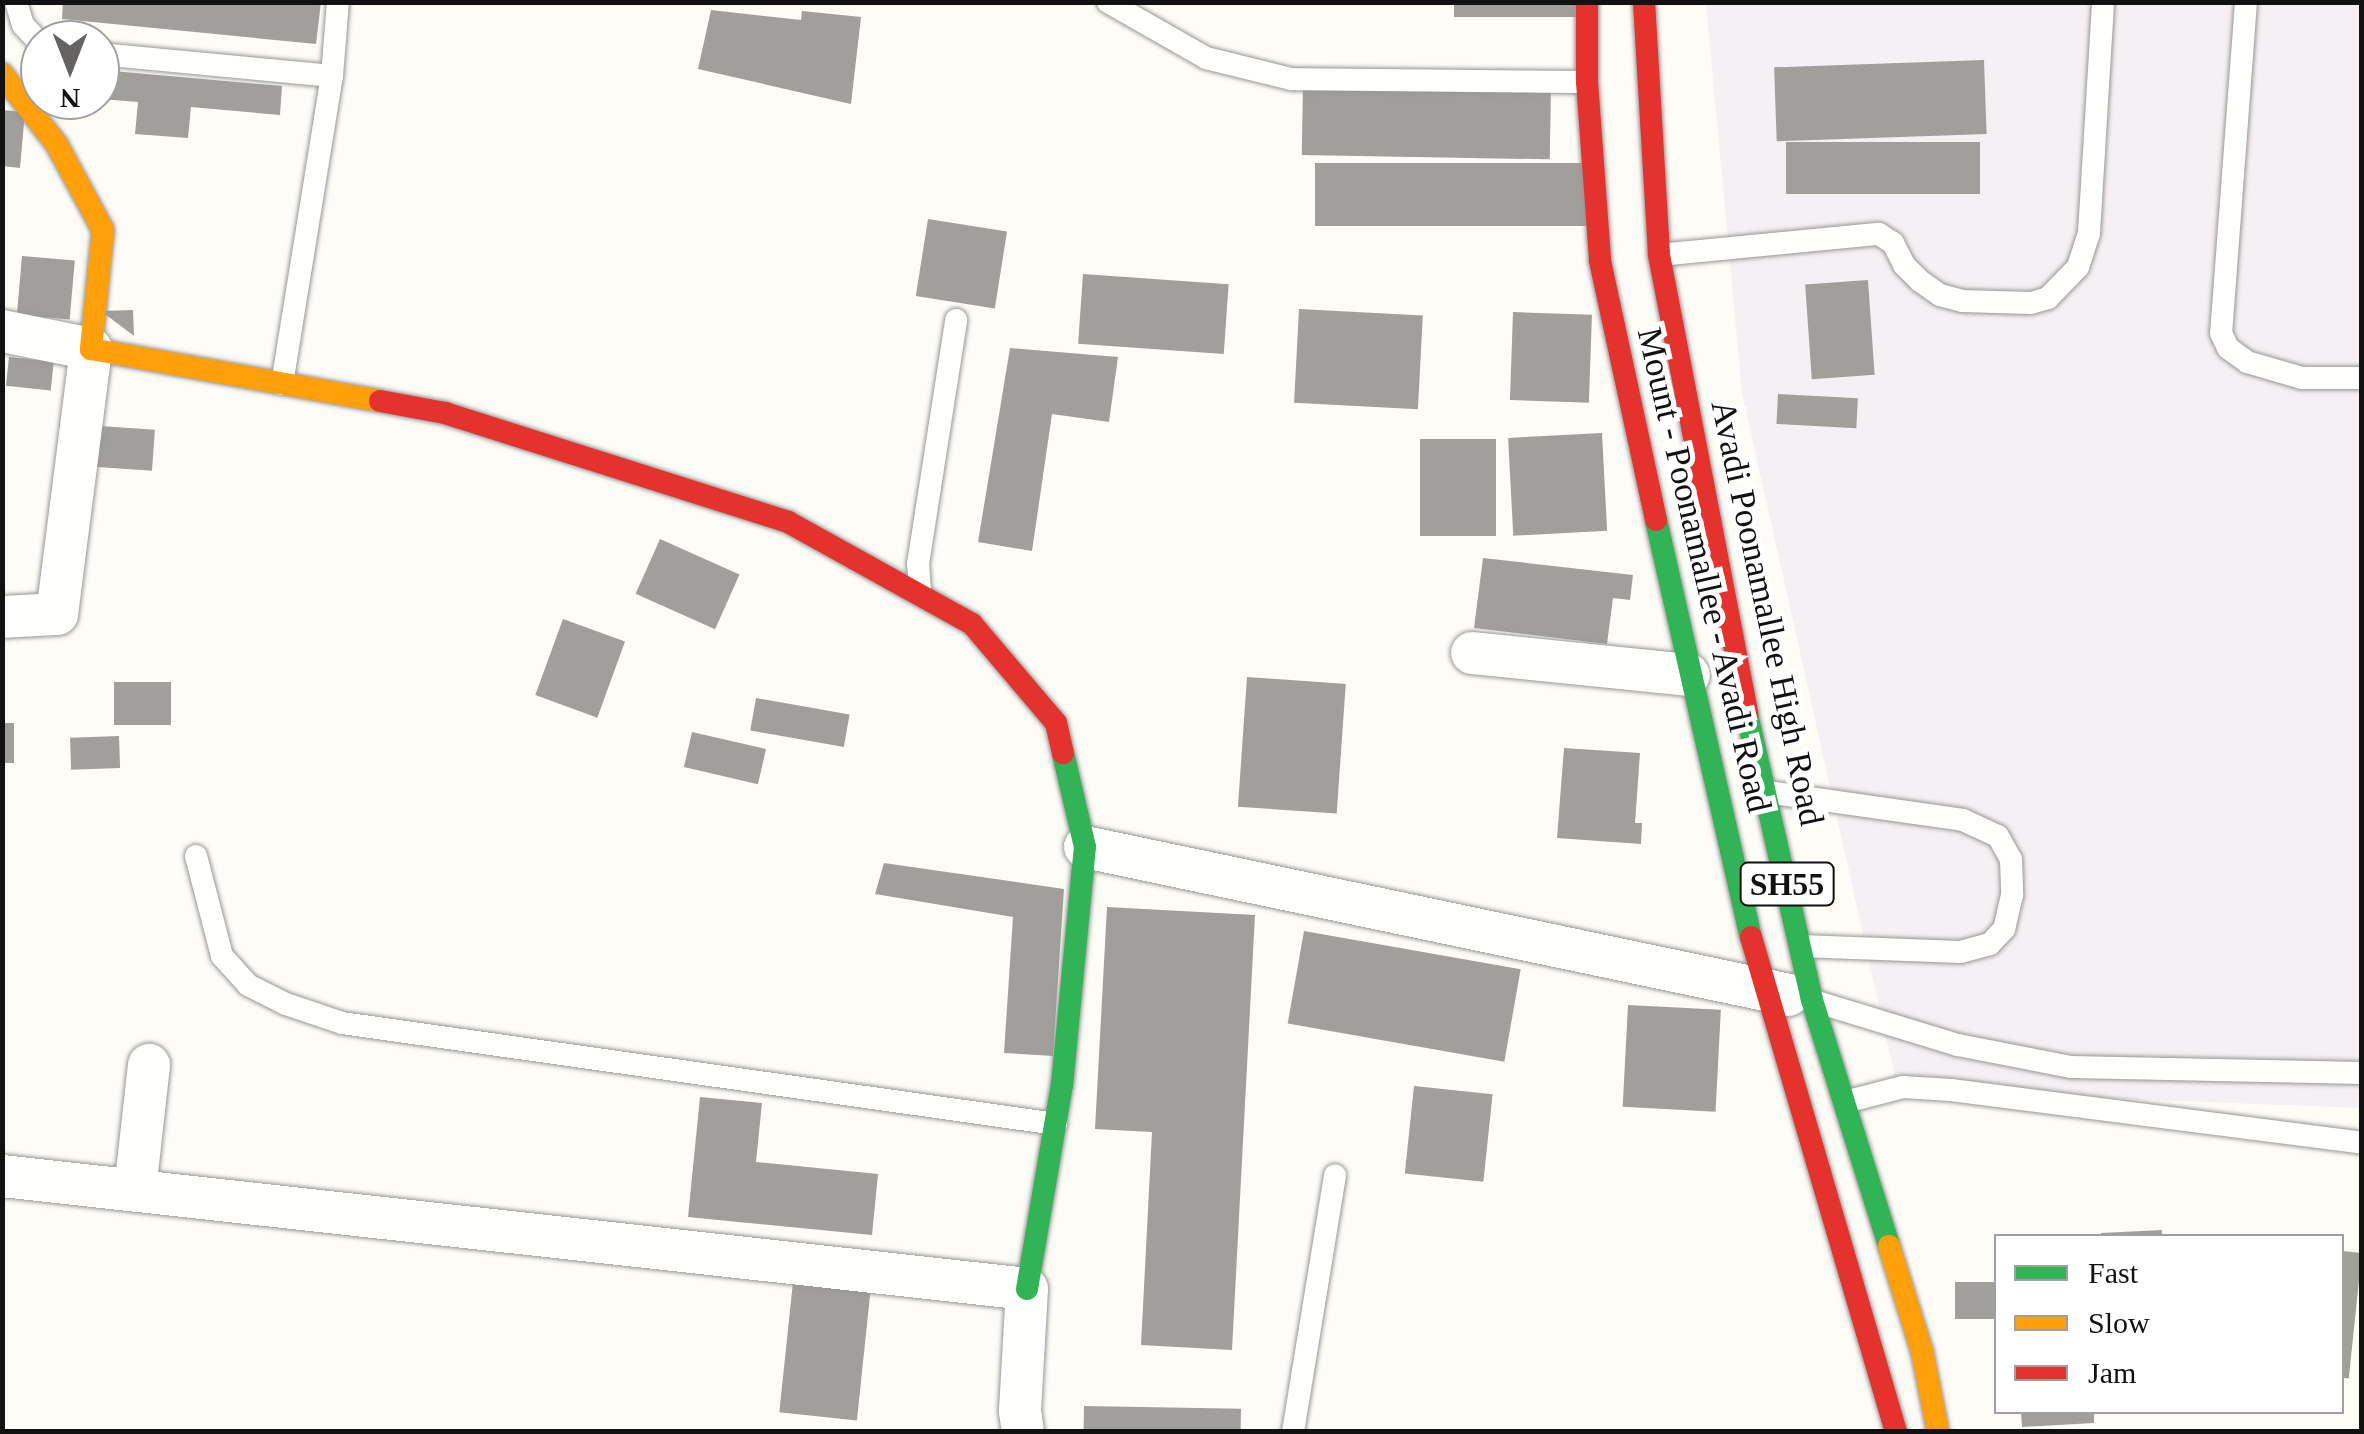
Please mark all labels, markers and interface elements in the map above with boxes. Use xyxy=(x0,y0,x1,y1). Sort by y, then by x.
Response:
north arrow xyxy=(20,20,120,120)
text: N xyxy=(60,83,80,114)
street label: Mount - Poonamallee - Avadi Road xyxy=(1628,323,1780,817)
street label: Avadi Poonamallee High Road xyxy=(1701,396,1833,830)
road number: SH55 xyxy=(1740,857,1834,911)
legend xyxy=(1994,1234,2344,1414)
text: Fast xyxy=(2088,1256,2138,1289)
text: Slow xyxy=(2088,1306,2150,1339)
text: Jam xyxy=(2088,1356,2136,1389)

